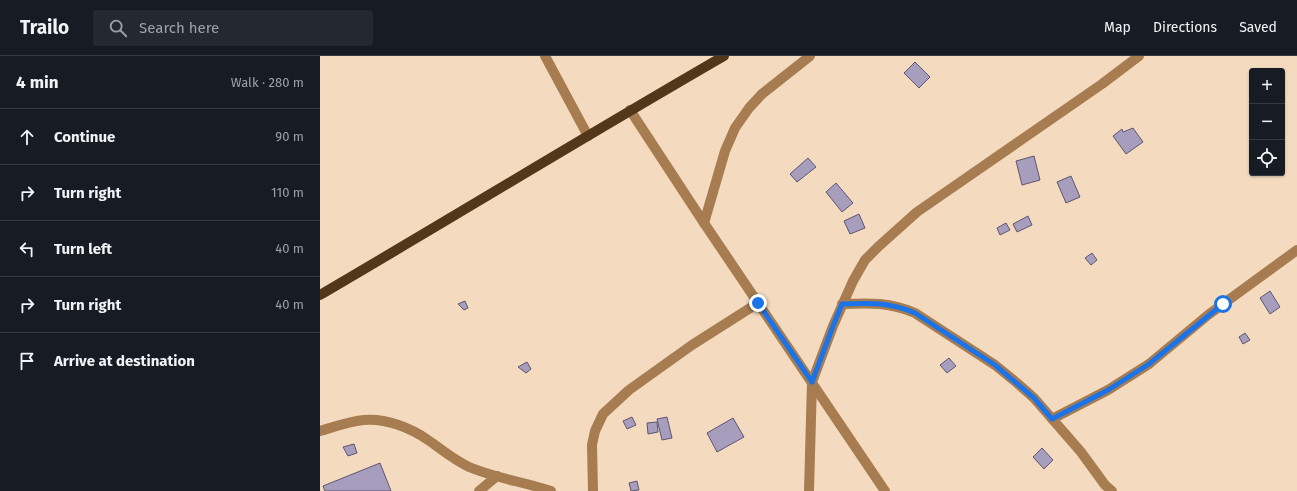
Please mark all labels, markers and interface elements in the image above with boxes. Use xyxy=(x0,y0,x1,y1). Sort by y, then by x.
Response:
search box xyxy=(93,10,373,46)
text: Trailo xyxy=(20,16,69,39)
icon: search xyxy=(107,17,129,39)
text: Search here xyxy=(139,19,219,37)
text: Map xyxy=(1104,19,1131,36)
text: Directions xyxy=(1153,19,1217,36)
text: Saved xyxy=(1239,19,1277,36)
map controls xyxy=(1249,68,1285,176)
button: + xyxy=(1249,68,1285,104)
text: 4 min xyxy=(16,72,59,93)
text: Walk · 280 m xyxy=(231,75,304,90)
button: − xyxy=(1249,104,1285,140)
icon: ahead xyxy=(16,126,38,148)
text: Continue xyxy=(54,128,115,146)
text: 90 m xyxy=(275,129,304,144)
button: locate xyxy=(1249,140,1285,176)
icon: right xyxy=(16,182,38,204)
text: Turn right xyxy=(54,184,121,202)
text: 110 m xyxy=(271,185,304,200)
icon: left xyxy=(16,238,38,260)
text: Turn left xyxy=(54,240,112,258)
text: 40 m xyxy=(275,241,304,256)
icon: right xyxy=(16,294,38,316)
route end xyxy=(749,294,767,312)
route start xyxy=(1214,295,1232,313)
text: Turn right xyxy=(54,296,121,314)
text: 40 m xyxy=(275,297,304,312)
icon: arrive xyxy=(16,350,38,372)
text: Arrive at destination xyxy=(54,352,195,370)

